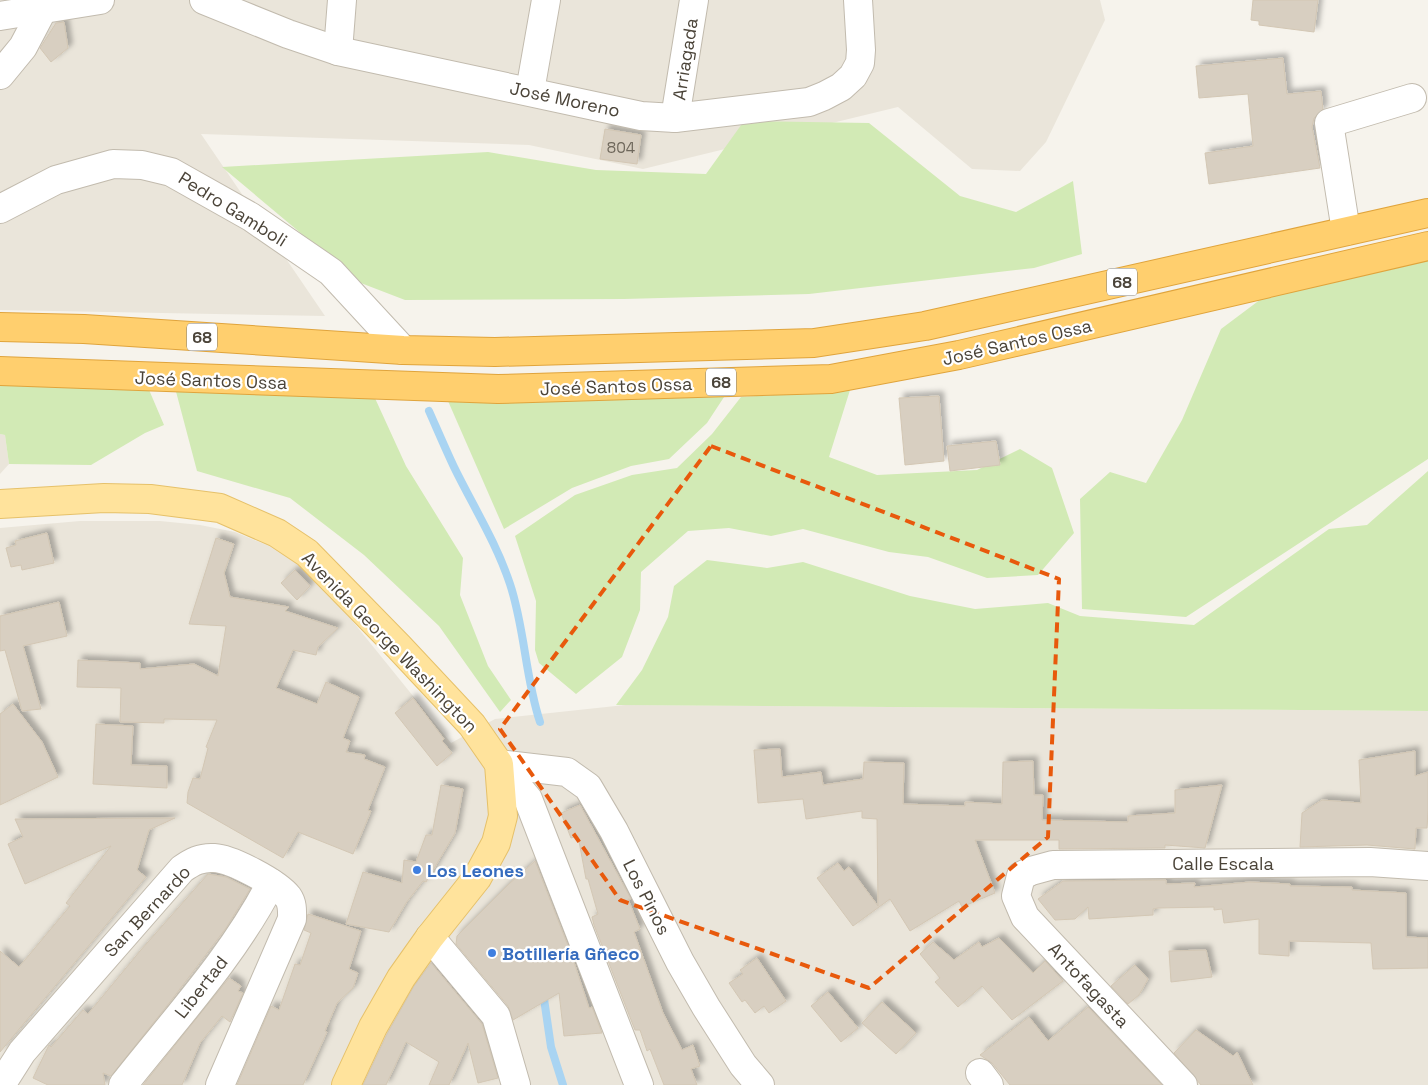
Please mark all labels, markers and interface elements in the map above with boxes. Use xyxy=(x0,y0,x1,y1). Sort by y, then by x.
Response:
street label: Arriagada xyxy=(667,16,703,102)
street label: José Moreno xyxy=(508,76,622,122)
house number: 804 xyxy=(607,138,635,157)
street label: Pedro Gamboli xyxy=(174,166,292,252)
road number: 68 xyxy=(1107,268,1137,296)
street label: José Santos Ossa xyxy=(940,314,1094,370)
road number: 68 xyxy=(187,324,217,351)
street label: José Santos Ossa xyxy=(134,366,288,394)
road number: 68 xyxy=(706,368,736,396)
street label: José Santos Ossa xyxy=(539,372,693,400)
street label: Avenida George Washington xyxy=(297,546,483,738)
street label: Calle Escala xyxy=(1172,852,1274,875)
street label: Los Pinos xyxy=(618,855,676,939)
place label: Los Leones xyxy=(427,859,524,882)
street label: San Bernardo xyxy=(99,860,195,962)
marker: Los Leones xyxy=(411,864,423,876)
street label: Antofagasta xyxy=(1044,938,1134,1032)
place label: Botillería Gñeco xyxy=(502,942,639,965)
marker: Botillería Gñeco xyxy=(486,947,498,959)
street label: Libertad xyxy=(169,951,233,1023)

